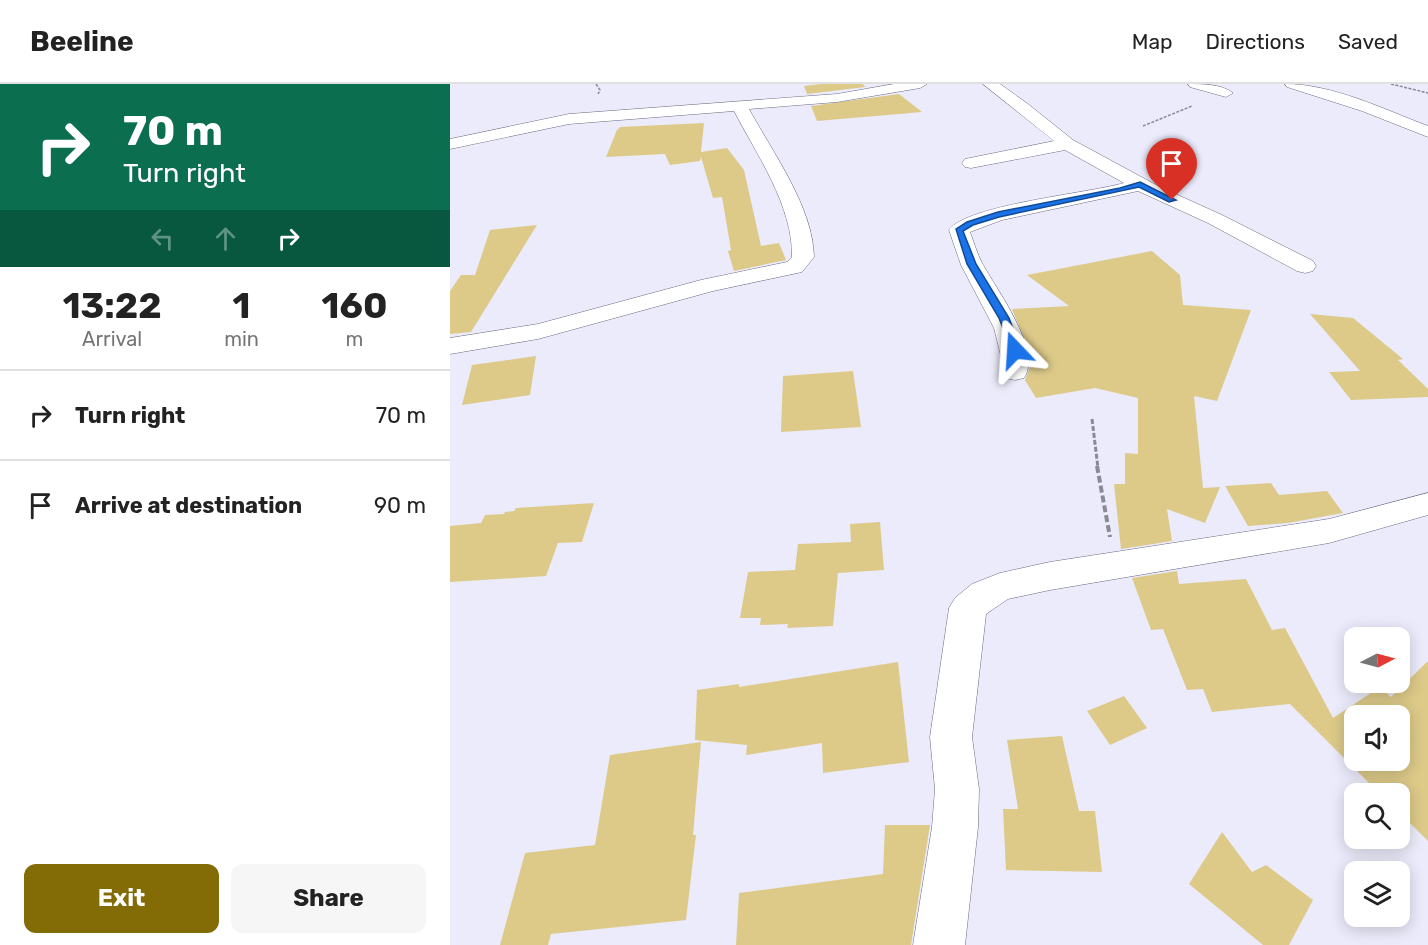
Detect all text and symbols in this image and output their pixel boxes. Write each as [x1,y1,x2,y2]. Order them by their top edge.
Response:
text: Beeline [30,25,134,58]
text: Map [1132,29,1173,54]
text: Directions [1206,29,1305,54]
text: Saved [1338,29,1398,54]
text: 70 m [123,106,223,156]
icon: right [24,108,102,186]
pin [1146,138,1197,200]
icon: arrive [1155,147,1188,180]
text: Turn right [123,157,246,189]
icon: left [146,222,179,255]
icon: ahead [209,222,242,255]
icon: right [272,222,305,255]
text: 13:22 [63,284,162,327]
text: 1 [233,284,251,327]
text: 160 [322,284,387,327]
position arrow [983,318,1047,382]
text: Arrival [82,327,142,351]
text: min [224,327,259,351]
text: m [346,327,363,351]
icon: right [24,399,57,432]
text: Turn right [75,402,185,429]
text: 70 m [376,402,426,429]
icon: arrive [24,489,57,522]
text: Arrive at destination [75,492,302,519]
text: 90 m [374,492,426,519]
north arrow [1344,627,1410,693]
map controls [1344,627,1410,927]
button: sound [1344,705,1410,771]
button: search [1344,783,1410,849]
button: layers [1344,861,1410,927]
button: Exit [24,864,219,933]
button: Share [231,864,426,933]

